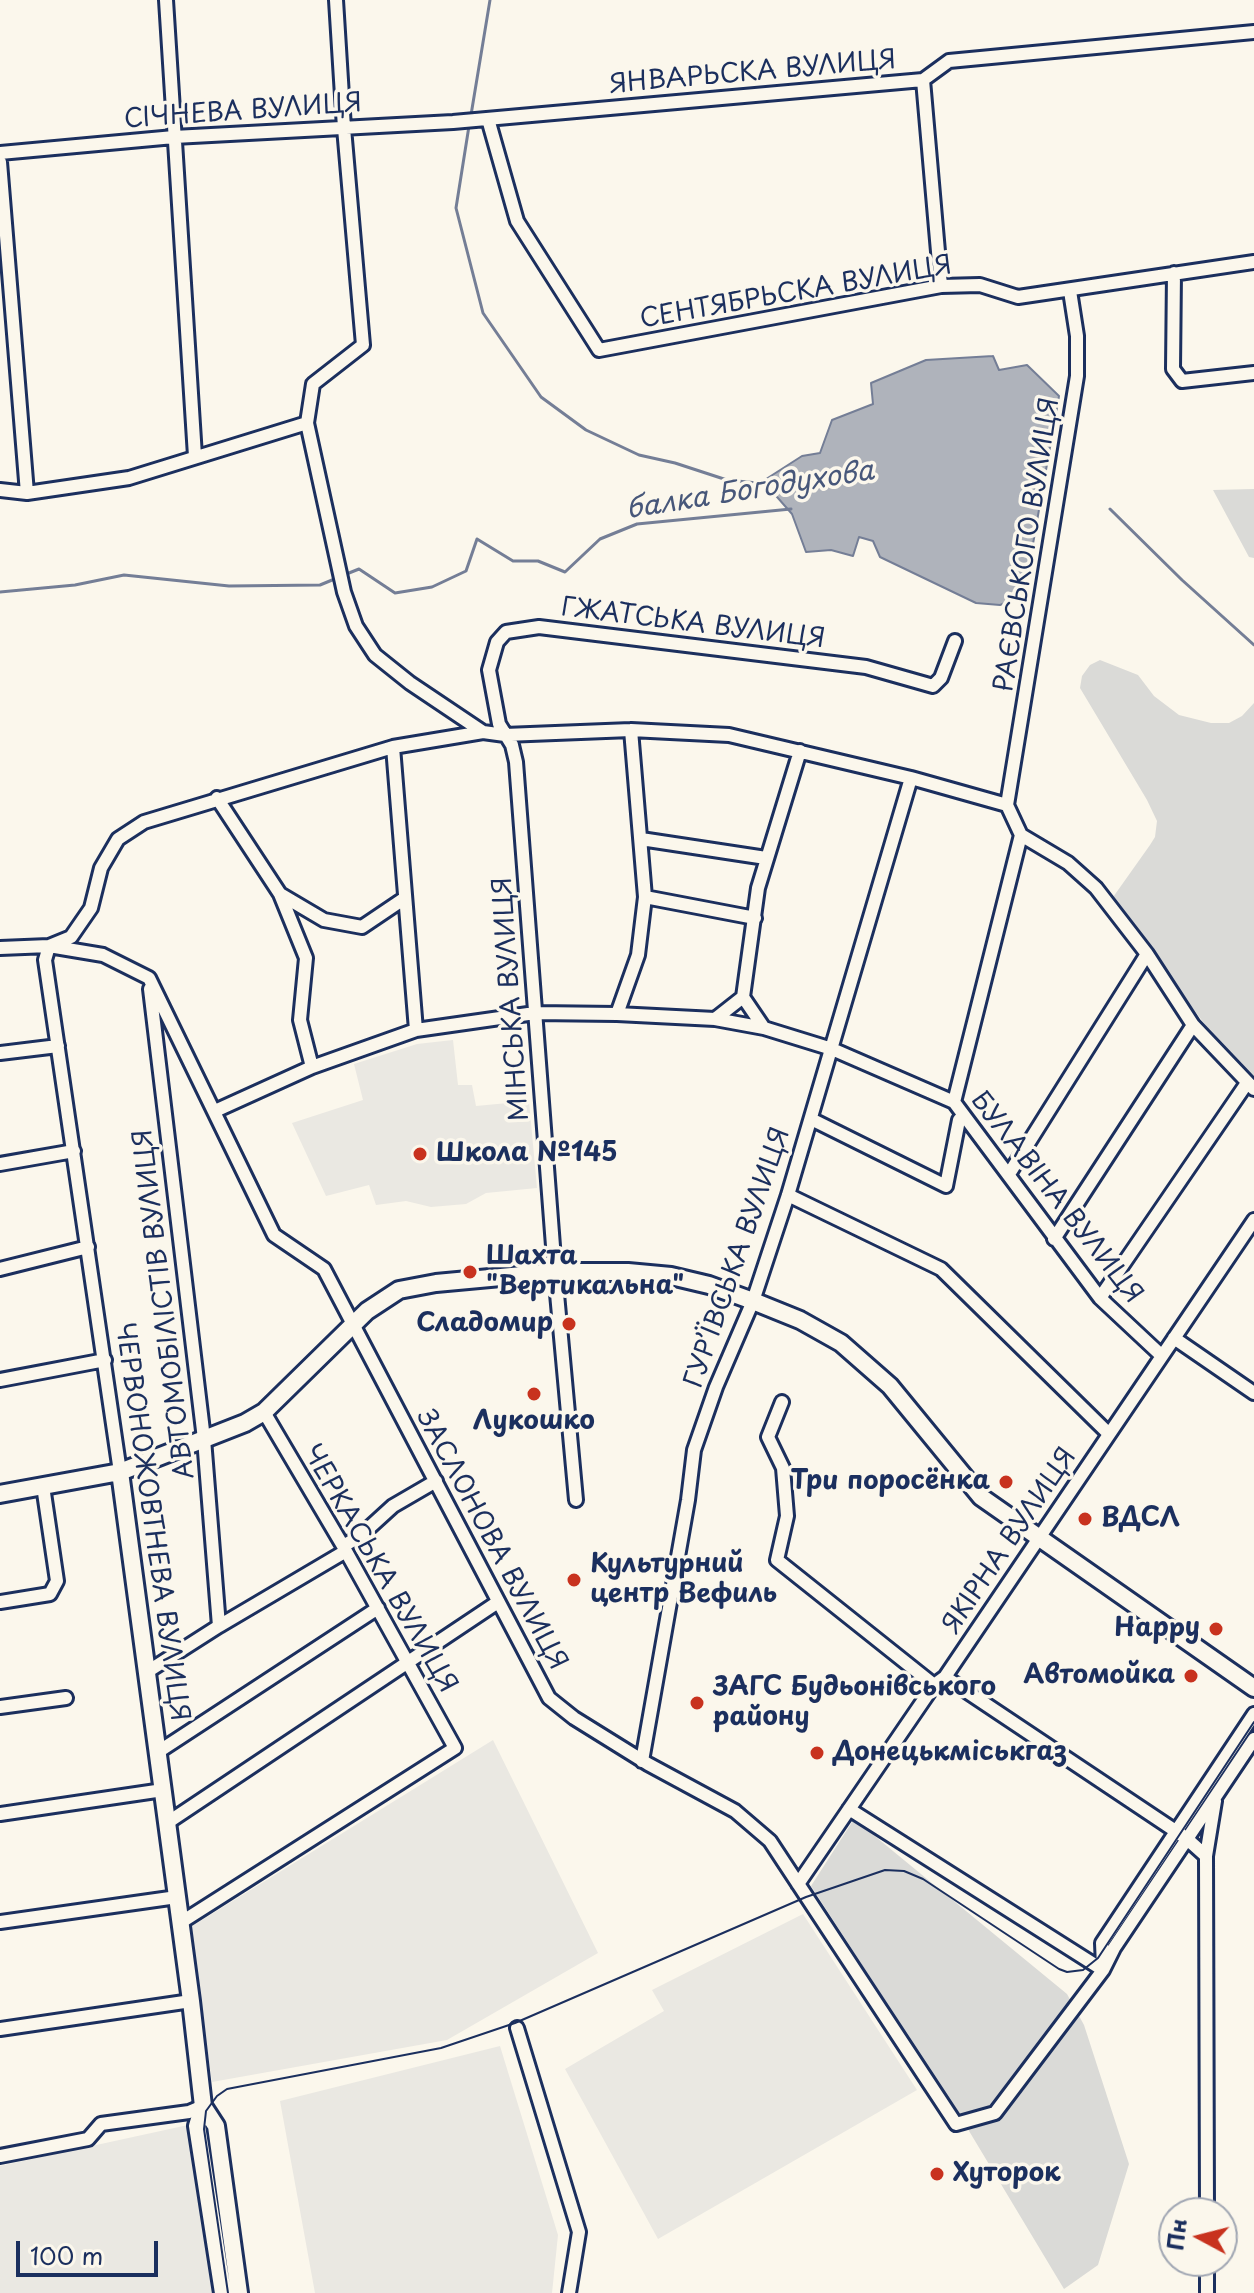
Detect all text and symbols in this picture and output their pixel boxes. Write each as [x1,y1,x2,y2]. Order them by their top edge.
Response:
street label: ЯНВАРЬСКА ВУЛИЦЯ [608,45,898,101]
street label: СІЧНЕВА ВУЛИЦЯ [123,88,363,136]
street label: СЕНТЯБРЬСКА ВУЛИЦЯ [638,250,954,336]
street label: РАЄВСЬКОГО ВУЛИЦЯ [989,395,1067,695]
water label: балка Богодухова [624,455,876,527]
street label: ГЖАТСЬКА ВУЛИЦЯ [559,592,827,656]
street label: МІНСЬКА ВУЛИЦЯ [488,876,536,1122]
street label: БУЛАВІНА ВУЛИЦЯ [964,1086,1148,1310]
street label: ГУР’ЇВСЬКА ВУЛИЦЯ [679,1124,797,1392]
street label: АВТОМОБІЛІСТІВ ВУЛИЦЯ [128,1127,202,1481]
place label: Школа №145 [436,1138,618,1170]
marker: Школа №145 [411,1145,429,1163]
place label: Шахта "Вертикальна" [486,1241,684,1302]
marker: Шахта "Вертикальна" [461,1263,479,1281]
place label: Сладомир [416,1308,553,1340]
marker: Сладомир [560,1315,578,1333]
street label: ЧЕРВОНОЖОВТНЕВА ВУЛИЦЯ [108,1321,194,1723]
marker: Лукошко [525,1385,543,1403]
street label: ЗАСЛОНОВА ВУЛИЦЯ [409,1404,573,1676]
place label: Лукошко [473,1406,595,1438]
street label: ЧЕРКАСЬКА ВУЛИЦЯ [295,1439,463,1699]
street label: ЯКІРНА ВУЛИЦЯ [937,1443,1083,1639]
place label: Три поросёнка [791,1466,990,1498]
marker: Три поросёнка [997,1473,1015,1491]
place label: ВДСЛ [1101,1503,1180,1535]
marker: ВДСЛ [1076,1510,1094,1528]
place label: Культурний центр Вефиль [590,1549,777,1610]
marker: Культурний центр Вефиль [565,1571,583,1589]
place label: Happy [1114,1613,1200,1645]
marker: Happy [1207,1620,1225,1638]
place label: Автомойка [1024,1660,1175,1692]
marker: Автомойка [1182,1667,1200,1685]
place label: ЗАГС Будьонівського району [713,1672,996,1734]
marker: ЗАГС Будьонівського району [688,1694,706,1712]
place label: Донецькміськгаз [833,1737,1067,1769]
marker: Донецькміськгаз [808,1744,826,1762]
place label: Хуторок [953,2158,1061,2190]
marker: Хуторок [928,2165,946,2183]
north arrow [1158,2197,1238,2277]
text: Пн [1157,2216,1194,2252]
scale bar [20,2225,162,2275]
text: 100 m [30,2237,103,2273]

